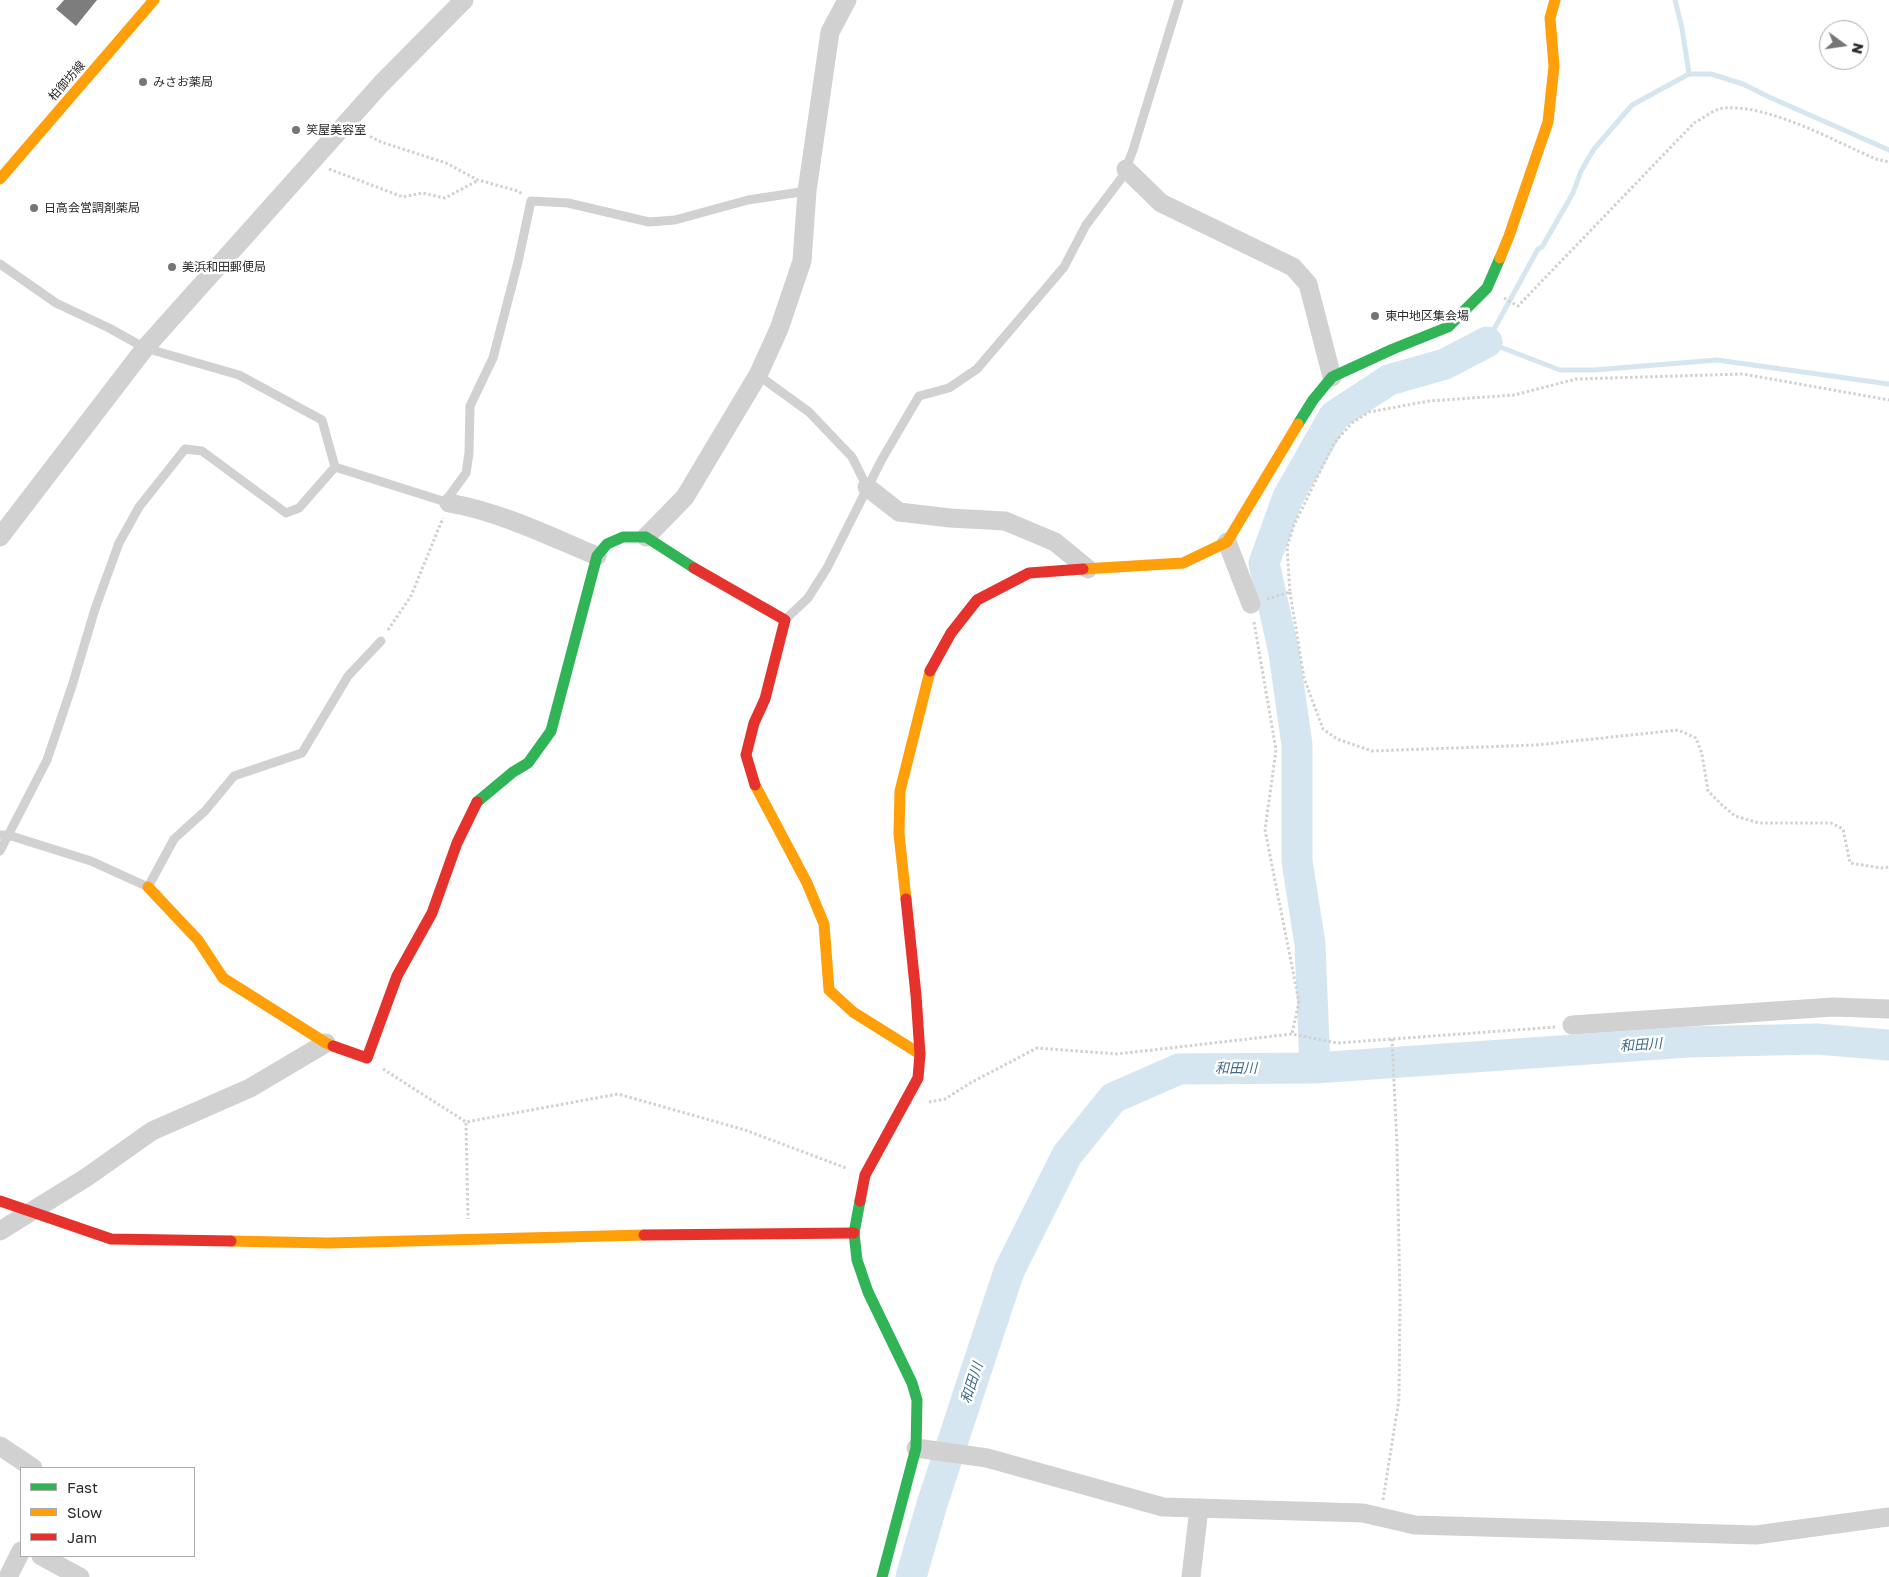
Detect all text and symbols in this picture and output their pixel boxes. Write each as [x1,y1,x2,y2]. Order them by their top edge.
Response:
north arrow [1819,20,1869,70]
text: N [1849,41,1868,56]
street label: 柏御坊線 [46,58,88,104]
place label: みさお薬局 [153,75,213,89]
marker: みさお薬局 [137,76,149,88]
place label: 笑屋美容室 [306,123,366,137]
marker: 笑屋美容室 [290,124,302,136]
place label: 日高会営調剤薬局 [44,201,140,215]
marker: 日高会営調剤薬局 [28,202,40,214]
place label: 美浜和田郵便局 [182,260,266,274]
marker: 美浜和田郵便局 [166,261,178,273]
place label: 東中地区集会場 [1385,309,1469,323]
marker: 東中地区集会場 [1369,310,1381,322]
water label: 和田川 [1619,1035,1663,1055]
water label: 和田川 [1215,1061,1257,1077]
water label: 和田川 [958,1360,986,1406]
legend [20,1467,195,1557]
text: Fast [67,1478,98,1496]
text: Slow [67,1503,102,1521]
text: Jam [67,1528,97,1546]

